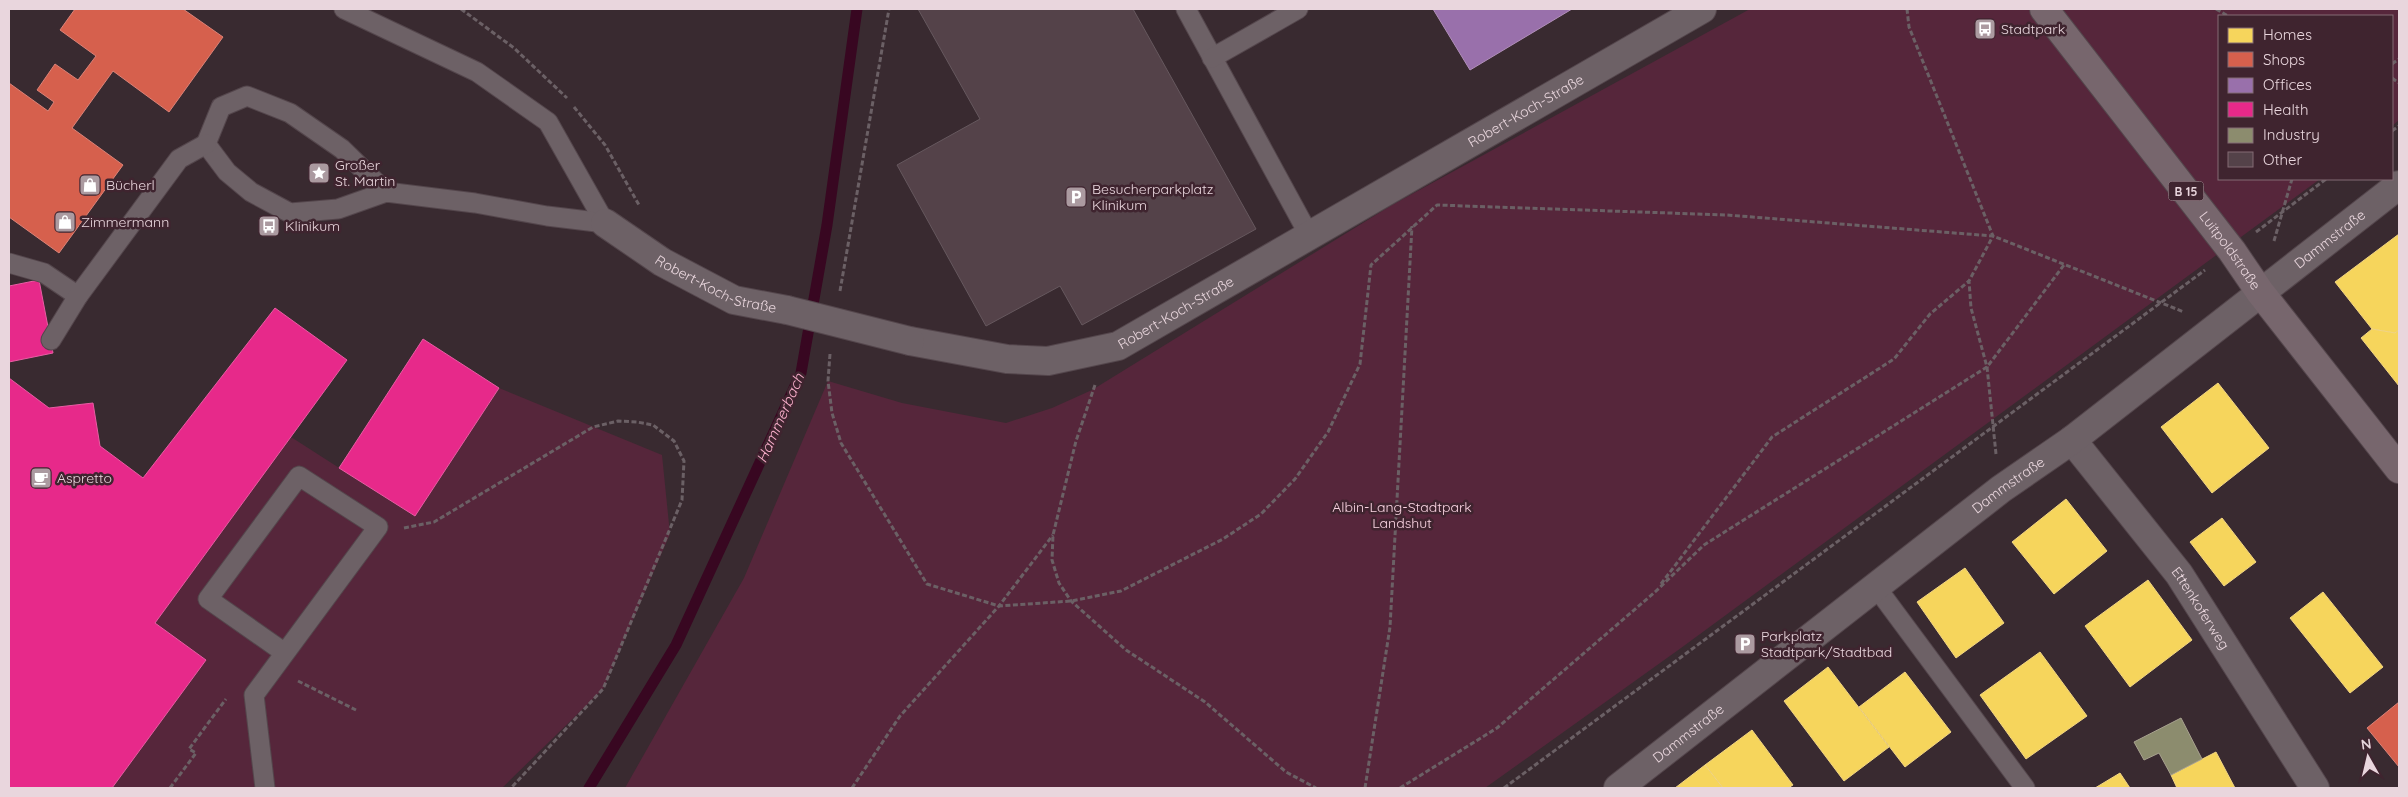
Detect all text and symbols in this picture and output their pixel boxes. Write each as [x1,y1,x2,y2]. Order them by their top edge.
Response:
legend [2218,15,2393,180]
bus stop icon: Stadtpark [1973,17,1997,41]
place label: Stadtpark [2001,20,2065,38]
text: Homes [2263,25,2312,44]
text: Shops [2263,50,2305,69]
street label: Robert-Koch-Straße [1465,70,1587,151]
text: Offices [2263,75,2312,94]
text: Health [2263,100,2308,119]
text: Industry [2263,125,2320,144]
text: Other [2263,150,2303,169]
place label: Großer St. Martin [335,156,395,190]
place icon: Großer St. Martin [307,161,331,185]
shop icon: Bücherl [78,173,102,197]
place label: Bücherl [106,176,155,194]
place label: Besucherparkplatz Klinikum [1092,180,1214,214]
road number: B 15 [2168,182,2204,200]
parking icon: Besucherparkplatz Klinikum [1064,185,1088,209]
street label: Dammstraße [2290,206,2369,272]
street label: Luitpoldstraße [2195,208,2265,293]
shop icon: Zimmermann [53,210,77,234]
place label: Zimmermann [81,213,169,231]
bus stop icon: Klinikum [257,214,281,238]
place label: Klinikum [285,217,340,235]
street label: Robert-Koch-Straße [652,251,778,317]
street label: Robert-Koch-Straße [1115,272,1237,353]
water label: Hammerbach [752,370,808,466]
street label: Dammstraße [1968,453,2048,517]
cafe icon: Aspretto [29,466,53,490]
place label: Aspretto [57,469,112,487]
park label: Albin-Lang-Stadtpark Landshut [1332,498,1472,532]
street label: Ettenkoferweg [2168,563,2234,653]
place label: Parkplatz Stadtpark/Stadtbad [1761,627,1892,661]
parking icon: Parkplatz Stadtpark/Stadtbad [1733,632,1757,656]
street label: Dammstraße [1649,700,1727,767]
north arrow [2343,732,2393,782]
text: N [2360,734,2373,754]

